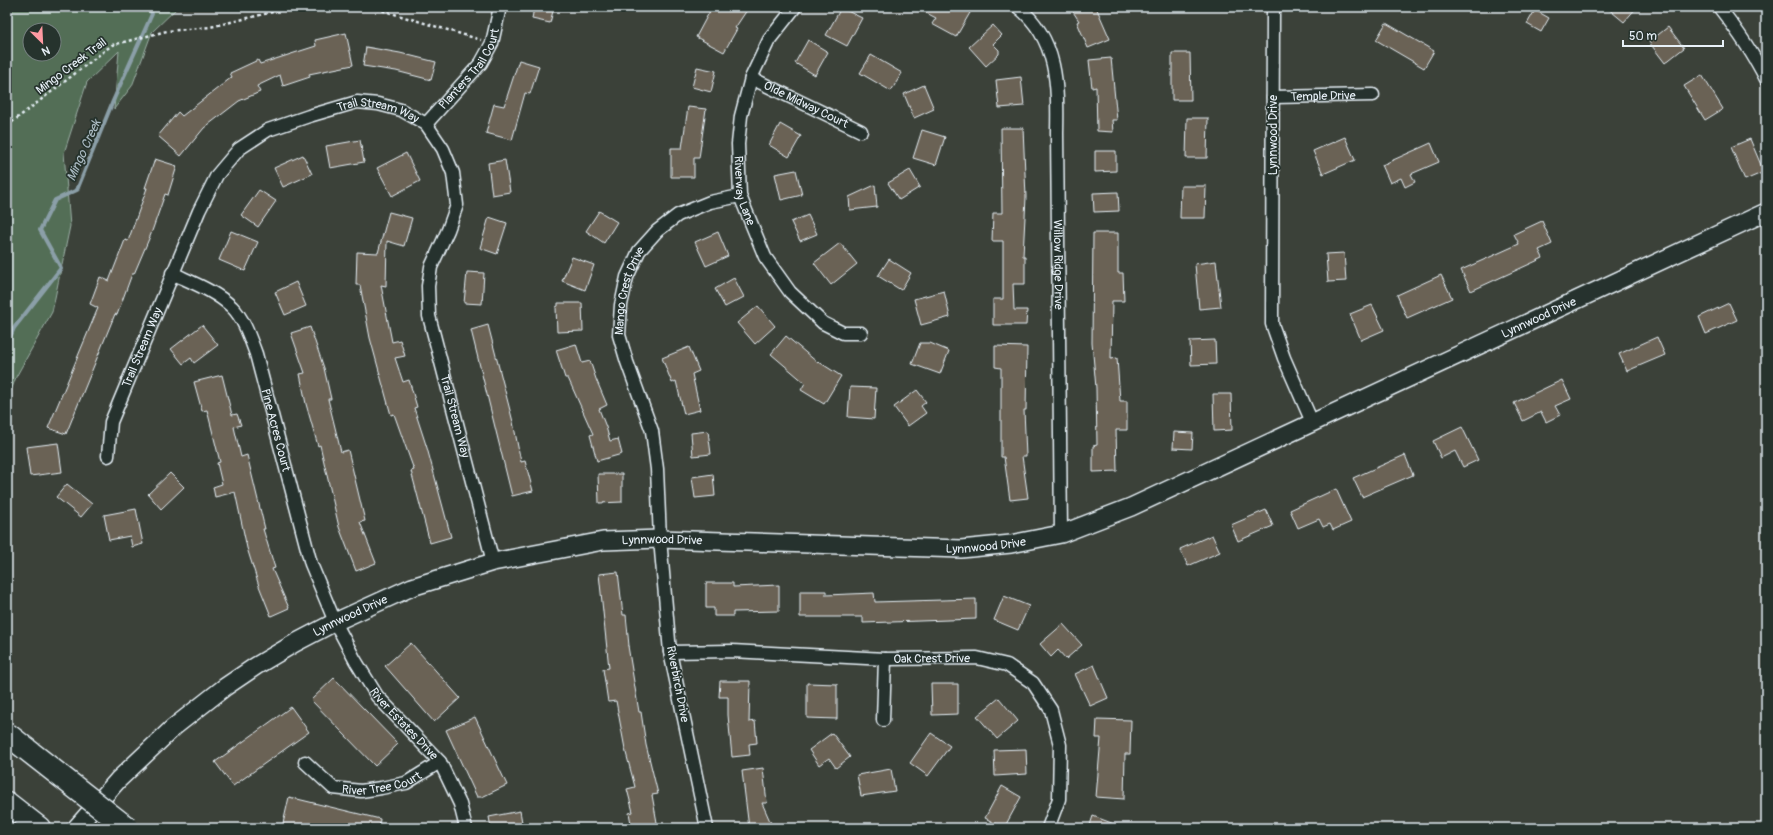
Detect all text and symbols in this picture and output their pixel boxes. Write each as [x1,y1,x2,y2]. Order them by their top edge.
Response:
north arrow [22,22,62,62]
scale bar [1623,22,1723,48]
street label: Planters Trail Court [436,27,503,113]
text: 50 m [1629,29,1657,44]
street label: Mingo Creek Trail [33,35,110,98]
text: N [39,43,52,58]
street label: Olde Midway Court [761,78,851,132]
street label: Temple Drive [1290,88,1356,105]
street label: Trail Stream Way [335,95,422,127]
street label: Lynnwood Drive [1266,95,1281,175]
water label: Mingo Creek [63,116,105,184]
street label: Riverway Lane [730,156,758,228]
street label: Willow Ridge Drive [1050,219,1066,310]
street label: Mango Crest Drive [612,243,648,336]
street label: Lynnwood Drive [1499,294,1579,342]
street label: Trail Stream Way [119,305,166,390]
street label: Trail Stream Way [437,373,473,459]
street label: Pine Acres Court [257,387,293,473]
street label: Lynnwood Drive [621,532,703,548]
street label: Lynnwood Drive [945,534,1027,557]
street label: Lynnwood Drive [311,592,390,640]
street label: Riverbirch Drive [663,645,692,724]
street label: Oak Crest Drive [893,651,970,667]
street label: River Estates Drive [366,685,441,763]
street label: River Tree Court [341,768,425,799]

